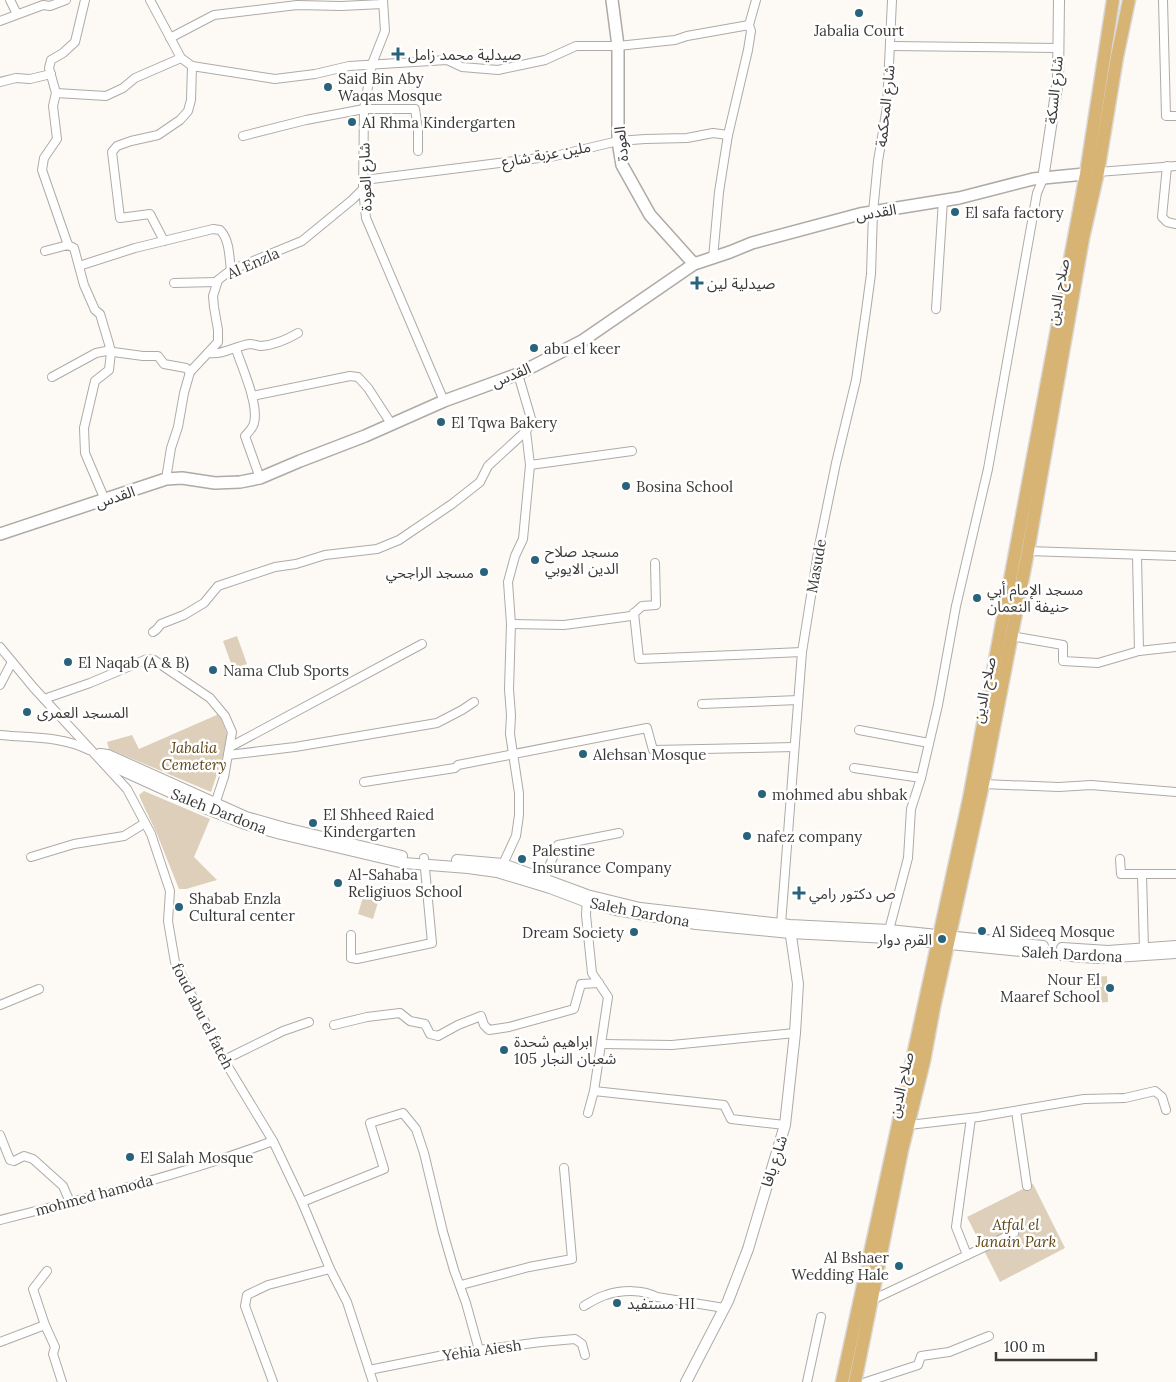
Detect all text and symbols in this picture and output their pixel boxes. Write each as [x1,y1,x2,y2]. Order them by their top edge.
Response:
marker: Jabalia Court [853,7,865,19]
place label: Jabalia Court [813,21,904,40]
place label: صيدلية محمد زامل [408,45,521,64]
marker: صيدلية محمد زامل [392,48,404,60]
street label: شارع السكة [1041,55,1070,125]
street label: شارع المحكمة [871,64,902,148]
place label: Said Bin Aby Waqas Mosque [338,69,442,105]
marker: Said Bin Aby Waqas Mosque [322,81,334,93]
place label: Al Rhma Kindergarten [361,113,516,132]
marker: Al Rhma Kindergarten [346,116,358,128]
street label: العودة [610,125,632,163]
street label: ملين عزبة شارع [500,137,593,174]
street label: شارع العودة [354,142,379,212]
street label: القدس [854,199,898,225]
place label: El safa factory [965,203,1064,222]
marker: El safa factory [949,206,961,218]
street label: Al Enzla [223,243,282,283]
street label: صلاح الدين [1043,257,1076,327]
place label: صيدلية لين [707,274,775,293]
marker: صيدلية لين [691,277,703,289]
place label: abu el keer [544,339,621,358]
marker: abu el keer [528,342,540,354]
street label: القدس [488,358,534,392]
place label: El Tqwa Bakery [451,413,557,432]
marker: El Tqwa Bakery [435,416,447,428]
place label: Bosina School [636,477,733,496]
marker: Bosina School [620,480,632,492]
street label: القدس [93,481,137,513]
street label: Masude [802,538,830,594]
place label: مسجد صلاح الدين الايوبي [545,542,619,580]
marker: مسجد صلاح الدين الايوبي [529,554,541,566]
place label: مسجد الراجحي [386,563,474,584]
marker: مسجد الراجحي [478,566,490,578]
place label: مسجد الإمام أبي حنيفة النعمان [987,580,1083,616]
marker: مسجد الإمام أبي حنيفة النعمان [971,592,983,604]
place label: El Naqab (A & B) [78,653,190,673]
street label: صلاح الدين [968,655,1003,725]
marker: El Naqab (A & B) [62,656,74,668]
place label: Nama Club Sports [223,661,349,680]
marker: Nama Club Sports [207,664,219,676]
place label: المسجد العمرى [37,703,129,722]
marker: المسجد العمرى [21,706,33,718]
park label: Jabalia Cemetery [161,738,227,774]
place label: Alehsan Mosque [592,745,706,764]
marker: Alehsan Mosque [577,748,589,760]
street label: Saleh Dardona [168,784,270,838]
place label: mohmed abu shbak [772,785,907,804]
marker: mohmed abu shbak [756,788,768,800]
place label: El Shheed Raied Kindergarten [323,805,434,841]
marker: El Shheed Raied Kindergarten [307,817,319,829]
place label: nafez company [757,827,862,846]
marker: nafez company [741,830,753,842]
place label: Palestine Insurance Company [532,841,671,877]
marker: Palestine Insurance Company [516,853,528,865]
place label: Al-Sahaba Religiuos School [347,865,462,901]
marker: Al-Sahaba Religiuos School [332,877,344,889]
place label: ص دكتور رامي [809,884,896,905]
marker: ص دكتور رامي [793,887,805,899]
place label: Shabab Enzla Cultural center [189,889,295,925]
street label: Saleh Dardona [589,893,692,931]
marker: Shabab Enzla Cultural center [173,901,185,913]
place label: Al Sideeq Mosque [991,922,1115,941]
place label: Dream Society [522,923,624,942]
marker: Al Sideeq Mosque [976,925,988,937]
marker: Dream Society [628,926,640,938]
place label: القرم دوار [877,930,932,951]
marker: القرم دوار [936,933,948,945]
street label: Saleh Dardona [1021,942,1123,966]
street label: foud abu el fateh [168,960,238,1072]
place label: Nour El Maaref School [1000,970,1100,1006]
marker: Nour El Maaref School [1104,982,1116,994]
place label: ابراهيم شحدة شعبان النجار 105 [514,1032,616,1068]
marker: ابراهيم شحدة شعبان النجار 105 [498,1044,510,1056]
street label: صلاح الدين [884,1050,921,1120]
street label: شارع يافا [757,1133,794,1190]
place label: El Salah Mosque [140,1148,253,1167]
marker: El Salah Mosque [124,1151,136,1163]
street label: mohmed hamoda [33,1170,155,1220]
park label: Atfal el Janain Park [975,1215,1056,1251]
place label: Al Bshaer Wedding Hale [792,1248,889,1284]
marker: Al Bshaer Wedding Hale [893,1260,905,1272]
place label: مستفيد HI [627,1294,695,1313]
marker: مستفيد HI [611,1297,623,1309]
scale bar [996,1330,1096,1362]
street label: Yehia Aiesh [440,1335,523,1365]
text: 100 m [1004,1337,1045,1356]

